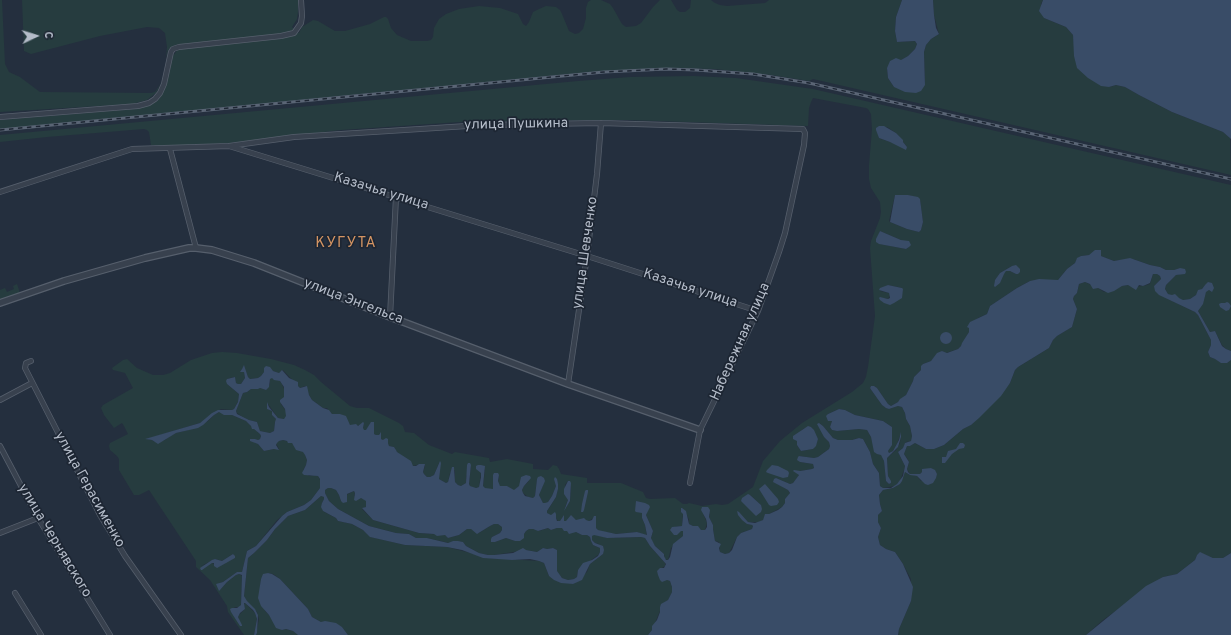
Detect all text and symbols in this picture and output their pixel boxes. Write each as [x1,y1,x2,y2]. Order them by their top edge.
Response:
north arrow [16,16,56,56]
text: С [41,31,55,39]
street label: улица Пушкина [464,116,568,134]
street label: Казачья улица [332,170,430,214]
street label: улица Шевченко [570,196,602,310]
district label: КУГУТА [315,235,377,253]
street label: Казачья улица [641,266,739,312]
street label: улица Энгельса [301,275,405,329]
street label: Набережная улица [707,281,775,403]
street label: улица Герасименко [50,429,128,551]
street label: улица Чернявского [13,481,95,601]

